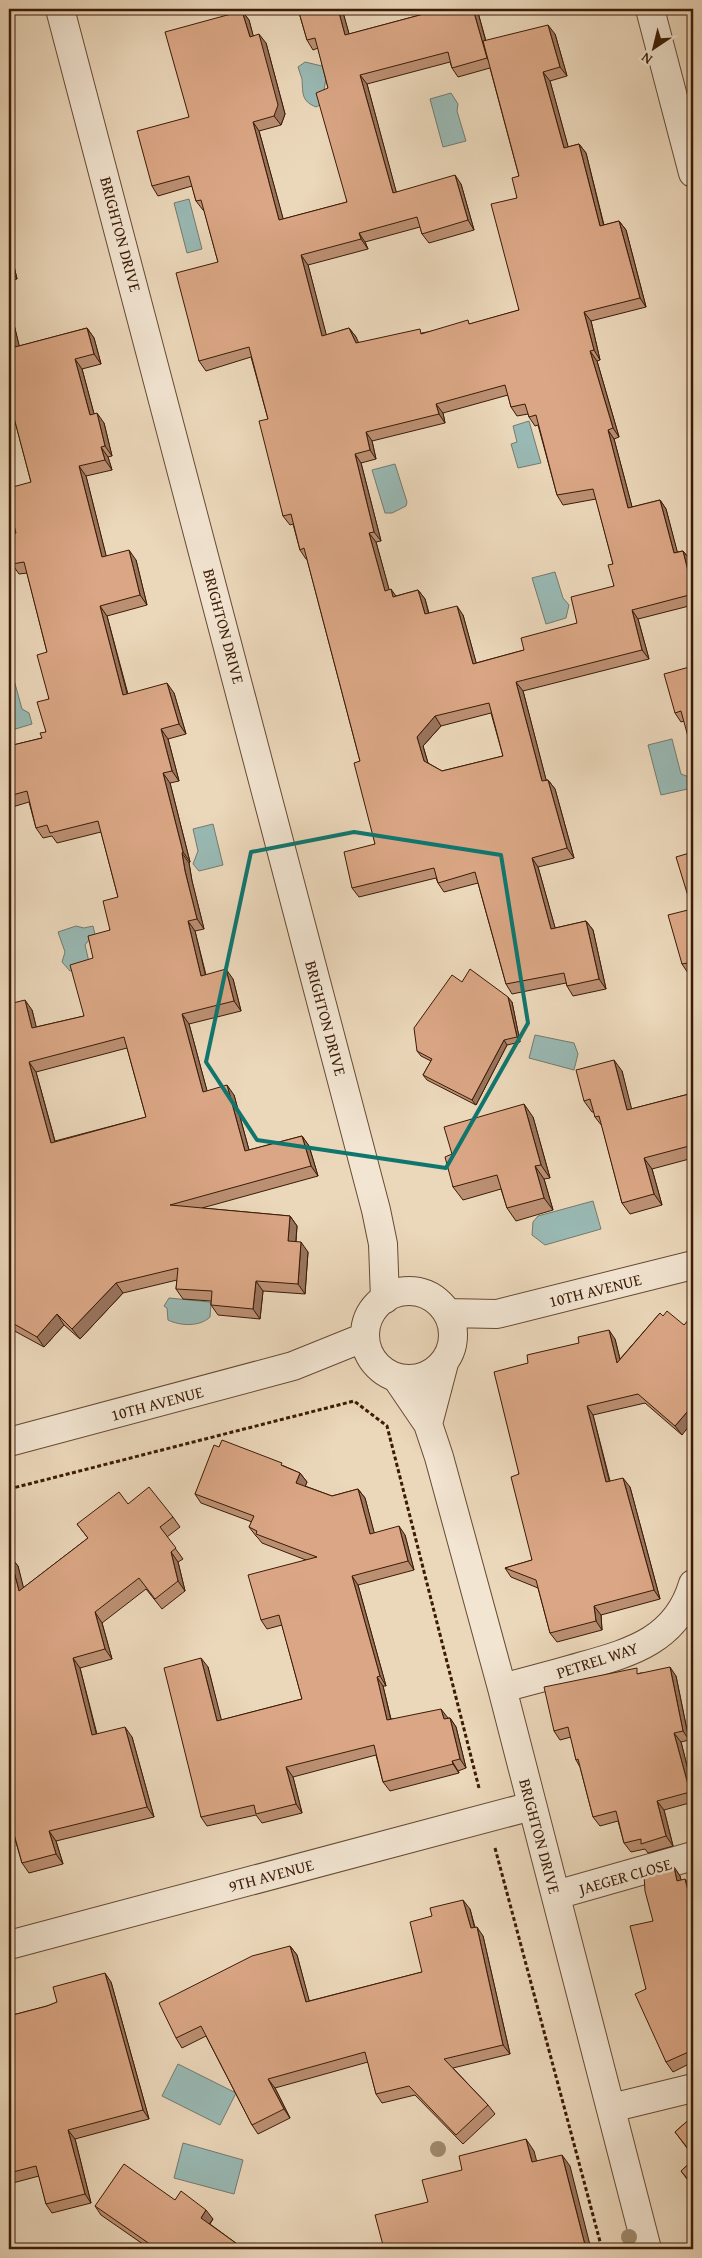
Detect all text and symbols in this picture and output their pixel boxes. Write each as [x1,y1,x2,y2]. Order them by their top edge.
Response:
north arrow [630,22,680,72]
text: N [636,47,656,70]
street label: BRIGHTON DRIVE [94,174,148,294]
street label: BRIGHTON DRIVE [197,566,251,686]
street label: BRIGHTON DRIVE [299,958,353,1078]
street label: 10TH AVENUE [546,1267,644,1313]
street label: 10TH AVENUE [108,1379,206,1427]
street label: PETREL WAY [553,1635,641,1684]
street label: BRIGHTON DRIVE [513,1776,567,1896]
street label: JAEGER CLOSE [574,1851,674,1901]
street label: 9TH AVENUE [226,1852,316,1898]

